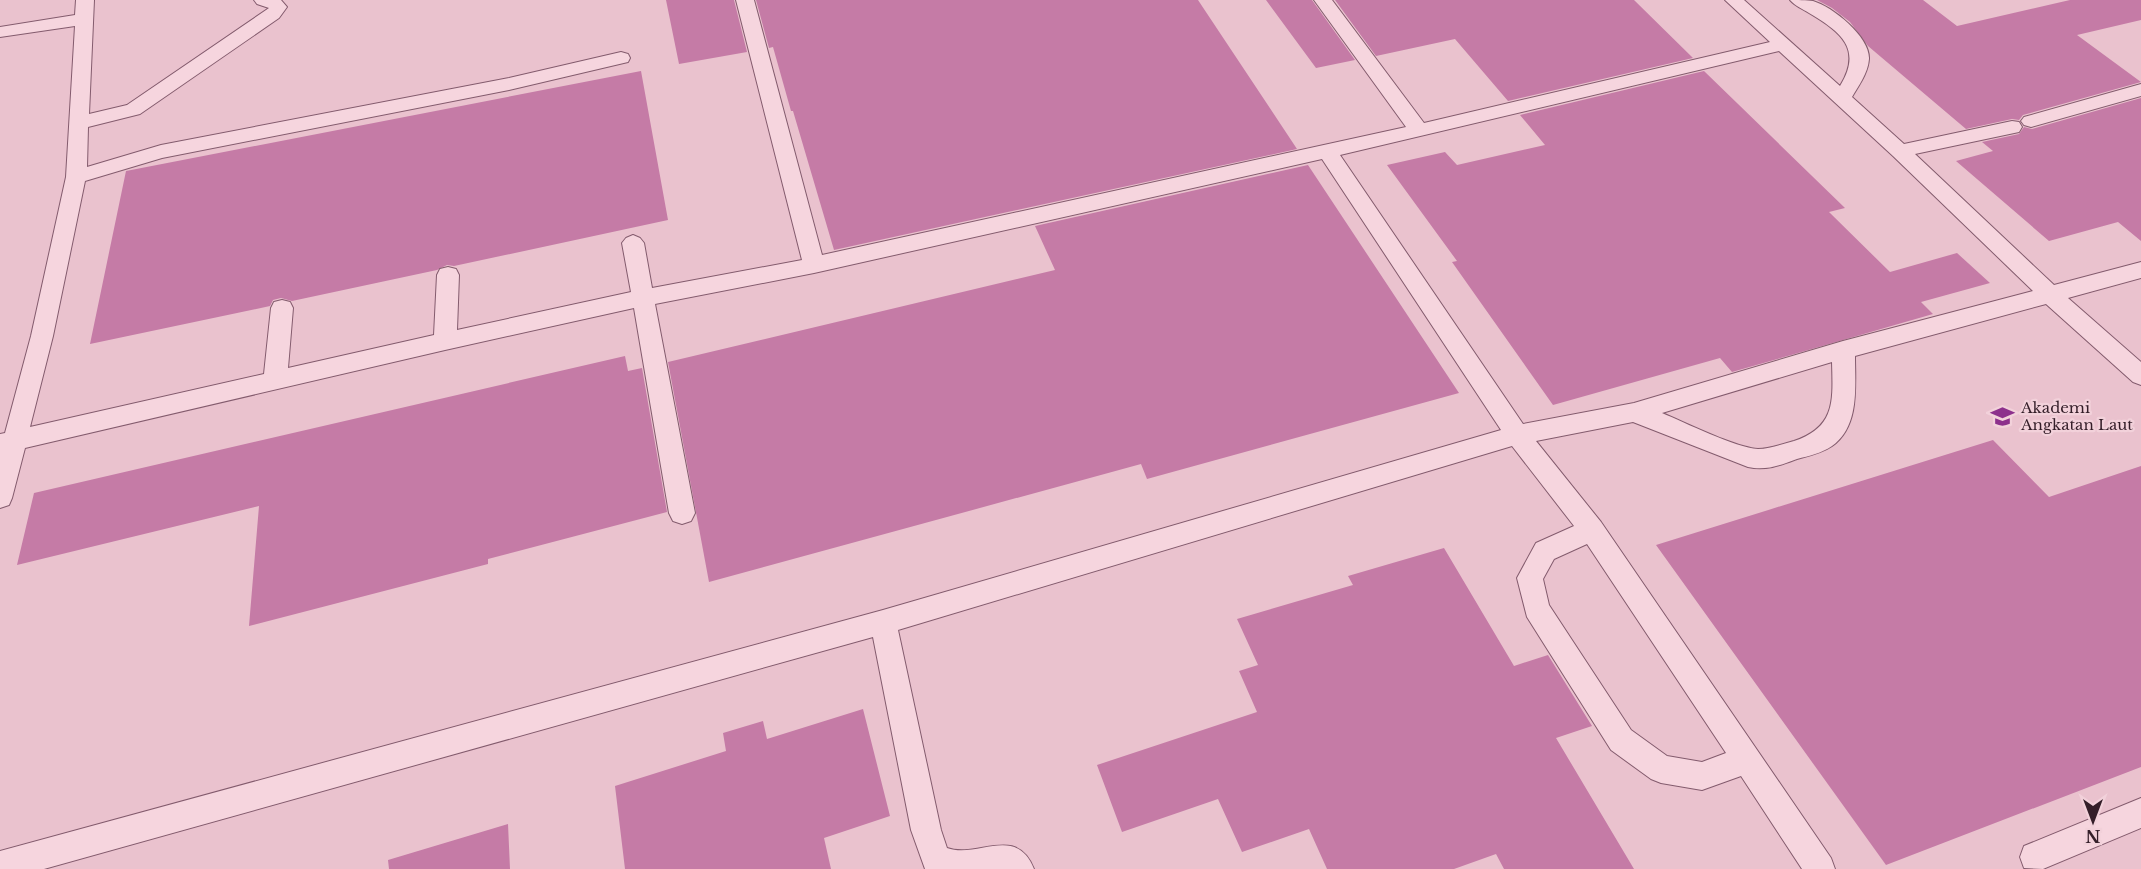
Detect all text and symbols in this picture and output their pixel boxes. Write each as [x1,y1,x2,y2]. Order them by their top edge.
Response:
place label: Akademi Angkatan Laut [2020,398,2133,434]
school or university icon: Akademi Angkatan Laut [1990,403,2016,429]
north arrow [2063,791,2123,851]
text: N [2085,826,2101,846]

